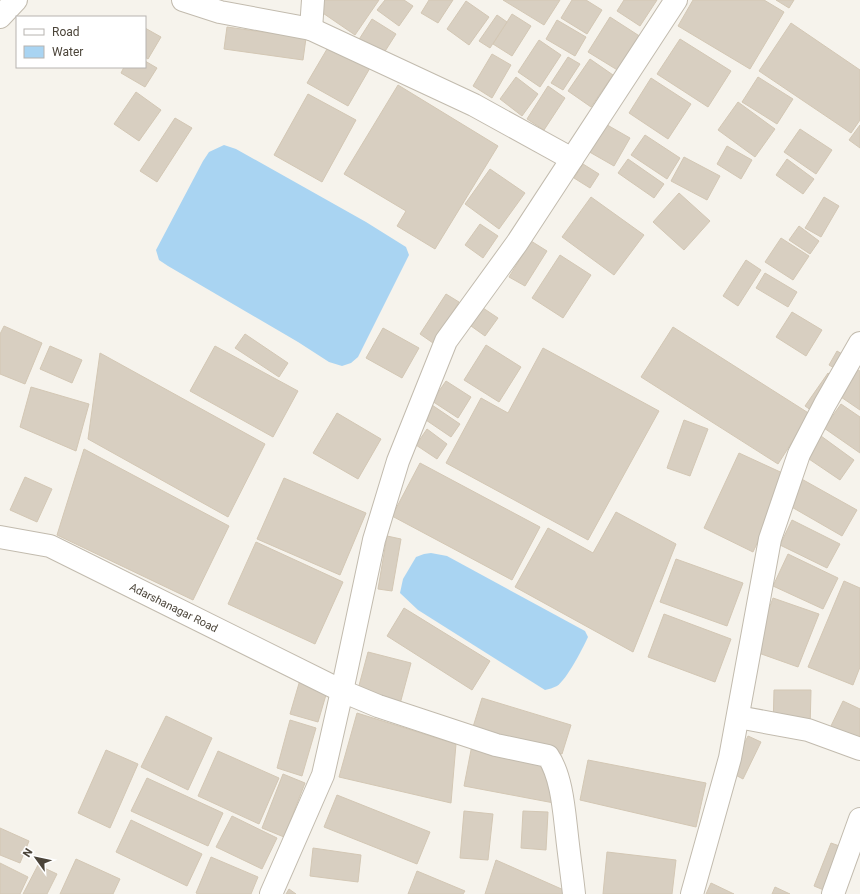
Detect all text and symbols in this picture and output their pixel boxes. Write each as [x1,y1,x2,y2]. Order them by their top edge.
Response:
legend [16,16,146,68]
text: Road [52,25,80,39]
text: Water [52,45,83,59]
street label: Adarshanagar Road [127,581,220,635]
north arrow [16,838,56,878]
text: N [20,846,36,860]

